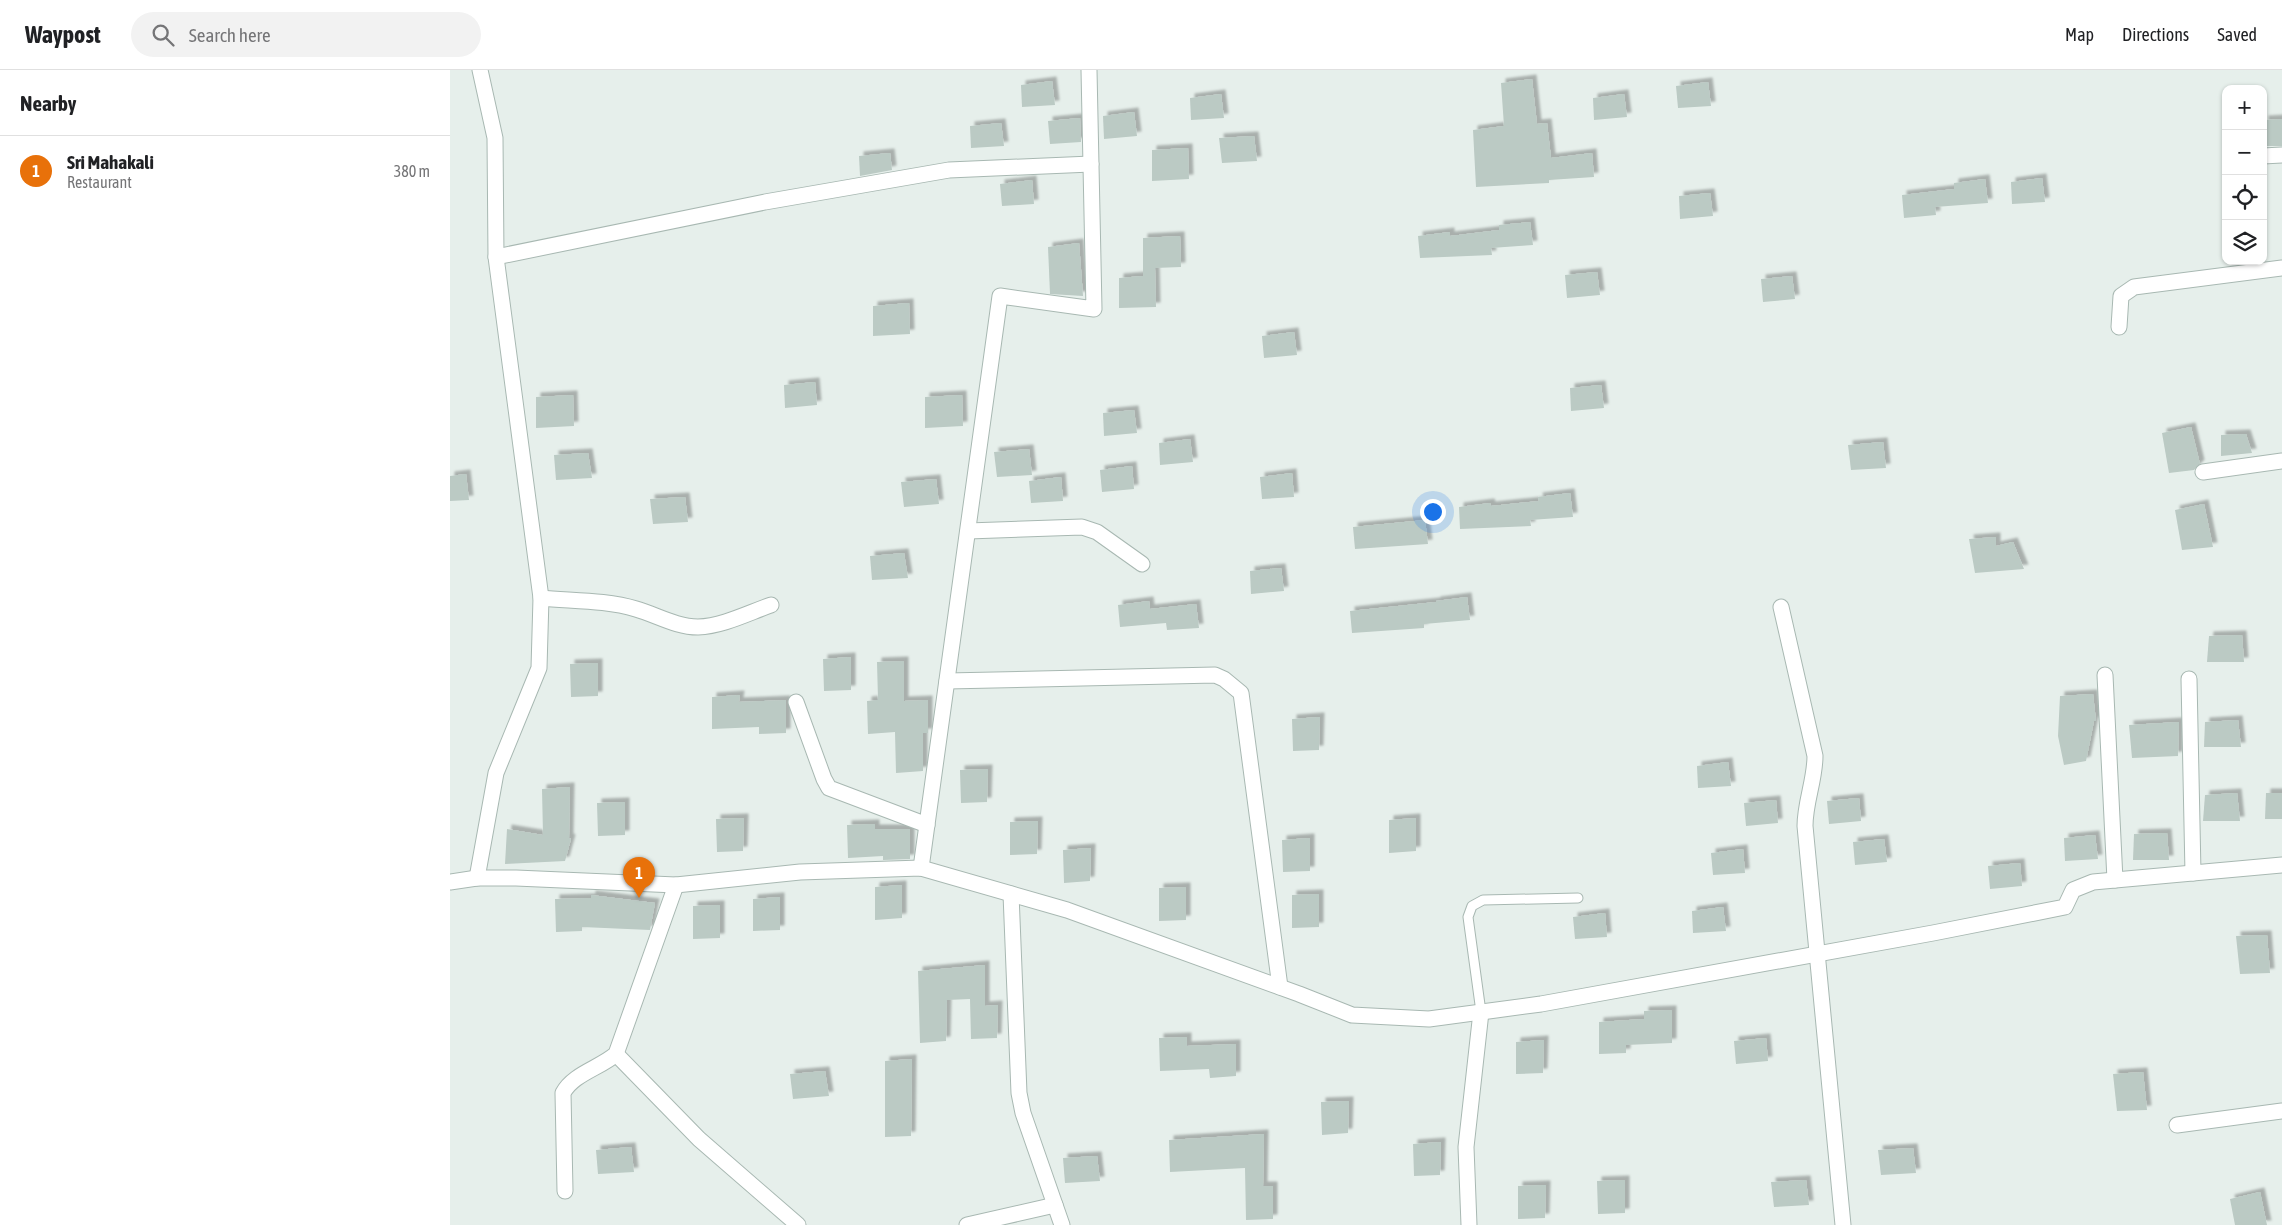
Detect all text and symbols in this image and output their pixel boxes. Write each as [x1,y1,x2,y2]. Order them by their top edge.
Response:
search box [131,12,481,57]
text: Waypost [25,21,101,48]
icon: search [149,21,177,49]
text: Search here [189,24,271,46]
text: Map [2065,24,2094,45]
text: Directions [2122,24,2189,45]
text: Saved [2217,24,2257,45]
map controls [2222,85,2267,265]
button: + [2222,85,2267,130]
text: Nearby [20,91,76,115]
button: − [2222,130,2267,175]
text: Sri Mahakali [67,151,154,173]
text: 1 [32,162,40,180]
text: 380 m [394,162,430,180]
text: Restaurant [67,173,132,191]
button: locate [2222,175,2267,220]
button: layers [2222,220,2267,265]
your location [1420,499,1446,525]
pin: 1 [623,857,655,898]

